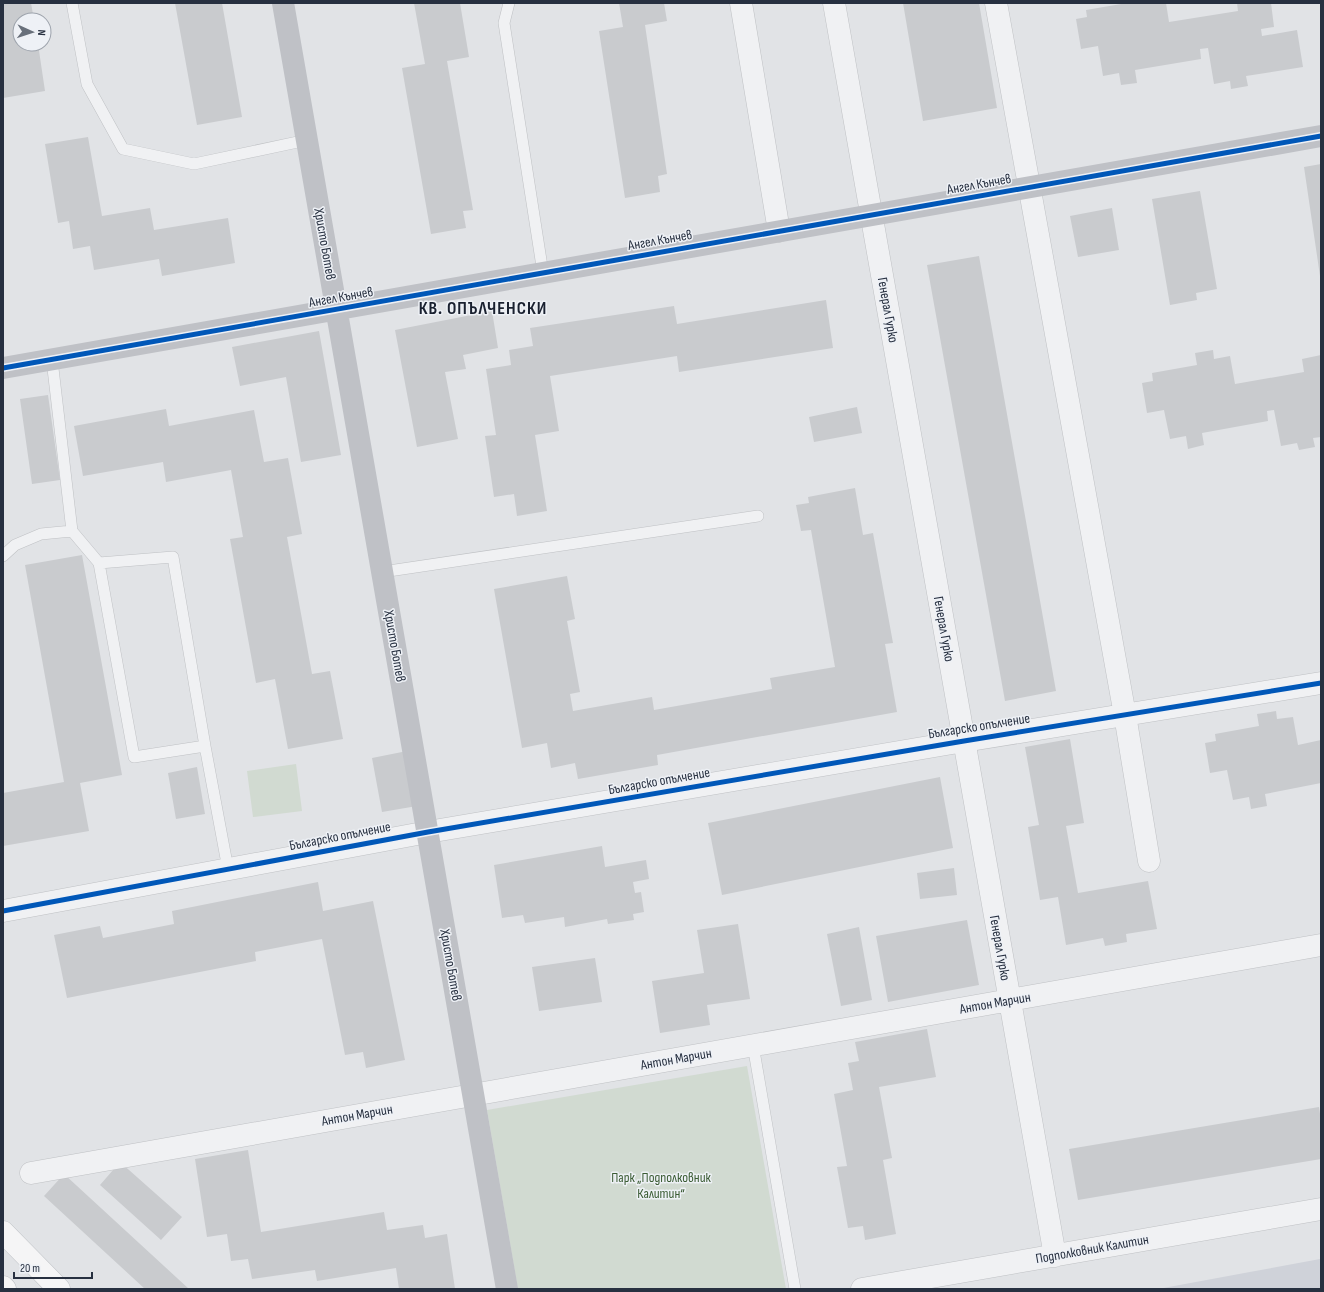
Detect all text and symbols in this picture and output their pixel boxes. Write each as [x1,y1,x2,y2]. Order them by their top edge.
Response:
north arrow [12,12,52,52]
text: N [35,29,48,36]
street label: Ангел Кънчев [944,170,1013,198]
street label: Христо Ботев [310,206,340,281]
street label: Ангел Кънчев [625,226,694,254]
street label: Генерал Гурко [874,276,902,344]
street label: Ангел Кънчев [306,283,375,311]
district label: КВ. ОПЪЛЧЕНСКИ [419,298,547,319]
street label: Генерал Гурко [930,595,958,663]
street label: Христо Ботев [380,608,410,683]
street label: Българско опълчение [927,710,1031,742]
street label: Българско опълчение [607,764,711,798]
street label: Българско опълчение [288,818,392,854]
street label: Генерал Гурко [986,914,1014,982]
street label: Христо Ботев [436,927,466,1002]
street label: Антон Марчин [957,988,1032,1018]
street label: Антон Марчин [638,1044,713,1074]
street label: Антон Марчин [319,1100,394,1130]
park label: Парк „Подполковник Калитин“ [611,1169,711,1202]
street label: Подполковник Калитин [1034,1231,1150,1267]
scale bar [14,1254,92,1280]
text: 20 m [20,1261,40,1276]

